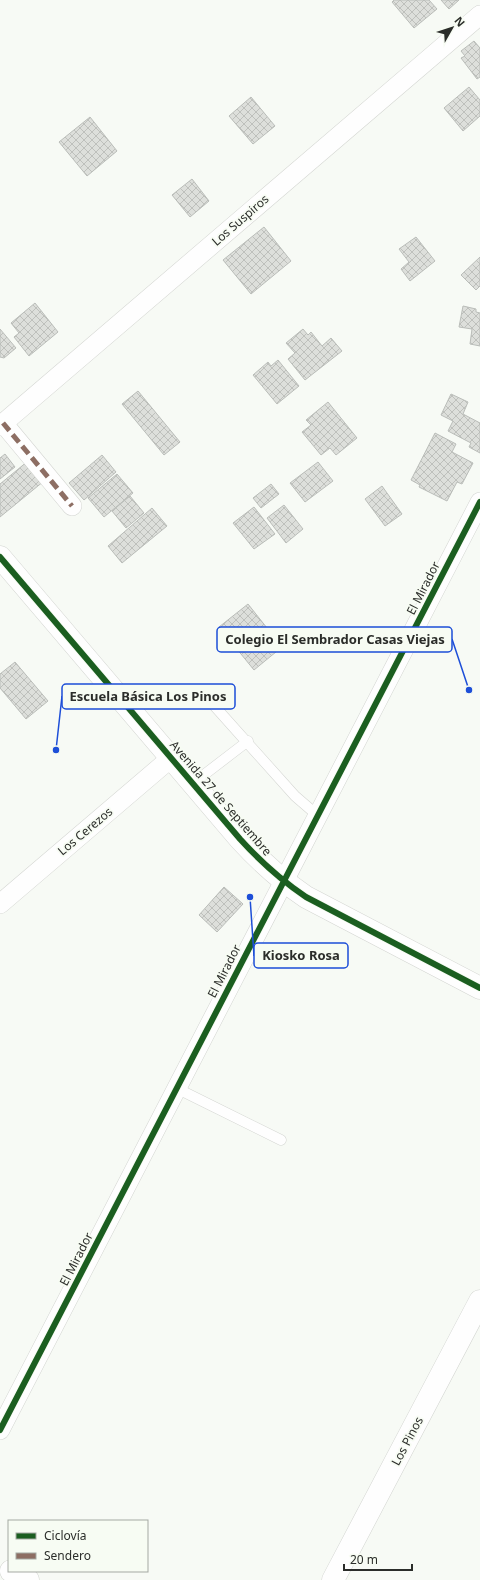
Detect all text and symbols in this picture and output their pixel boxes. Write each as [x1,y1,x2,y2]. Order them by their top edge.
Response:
north arrow [432,8,472,48]
text: N [452,13,469,30]
street label: Los Suspiros [208,190,272,250]
street label: El Mirador [402,558,444,618]
callout: Colegio El Sembrador Casas Viejas [217,627,452,652]
text: Colegio El Sembrador Casas Viejas [225,630,445,648]
callout: Escuela Básica Los Pinos [62,684,235,709]
text: Escuela Básica Los Pinos [70,687,226,705]
street label: Avenida 27 de Septiembre [166,737,276,859]
street label: Los Cerezos [54,803,116,859]
street label: El Mirador [203,941,245,1001]
callout: Kiosko Rosa [254,943,348,968]
text: Kiosko Rosa [262,946,340,964]
street label: El Mirador [55,1229,97,1289]
street label: Los Pinos [387,1413,427,1468]
legend [8,1520,148,1572]
text: Ciclovía [44,1527,86,1544]
scale bar [344,1546,412,1572]
text: Sendero [44,1547,91,1564]
text: 20 m [350,1551,378,1568]

